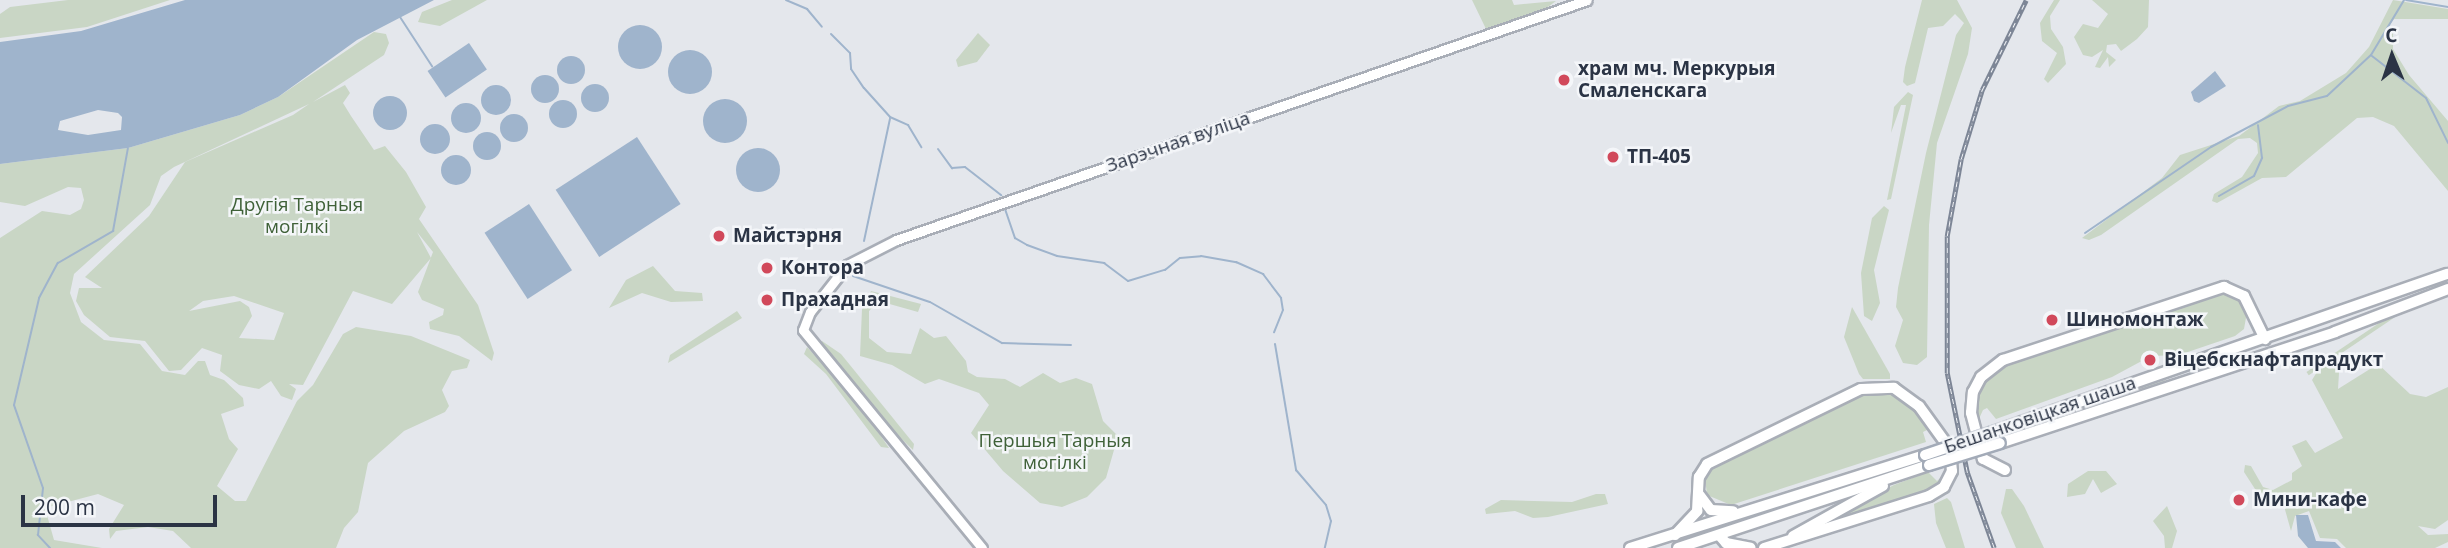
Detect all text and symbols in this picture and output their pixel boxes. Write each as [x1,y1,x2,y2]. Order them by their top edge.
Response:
north arrow [2357,21,2427,91]
text: С [2385,22,2398,48]
place label: храм мч. Меркурыя Смаленскага [1578,58,1775,102]
marker: храм мч. Меркурыя Смаленскага [1556,72,1572,88]
street label: Зарэчная вуліца [1103,107,1253,177]
place label: ТП-405 [1627,146,1691,168]
marker: ТП-405 [1605,149,1621,165]
park label: Другія Тарныя могілкі [231,194,363,238]
place label: Майстэрня [733,225,842,247]
marker: Майстэрня [711,228,727,244]
place label: Контора [781,257,864,279]
marker: Контора [759,260,775,276]
place label: Прахадная [781,289,889,311]
marker: Прахадная [759,292,775,308]
place label: Шиномонтаж [2066,309,2203,331]
marker: Шиномонтаж [2044,312,2060,328]
place label: Віцебскнафтапрадукт [2164,349,2383,371]
marker: Віцебскнафтапрадукт [2142,352,2158,368]
street label: Бешанковіцкая шаша [1941,371,2139,459]
park label: Першыя Тарныя могілкі [979,430,1131,474]
scale bar [24,482,220,526]
place label: Мини-кафе [2253,489,2367,511]
marker: Мини-кафе [2231,492,2247,508]
text: 200 m [34,493,95,521]

